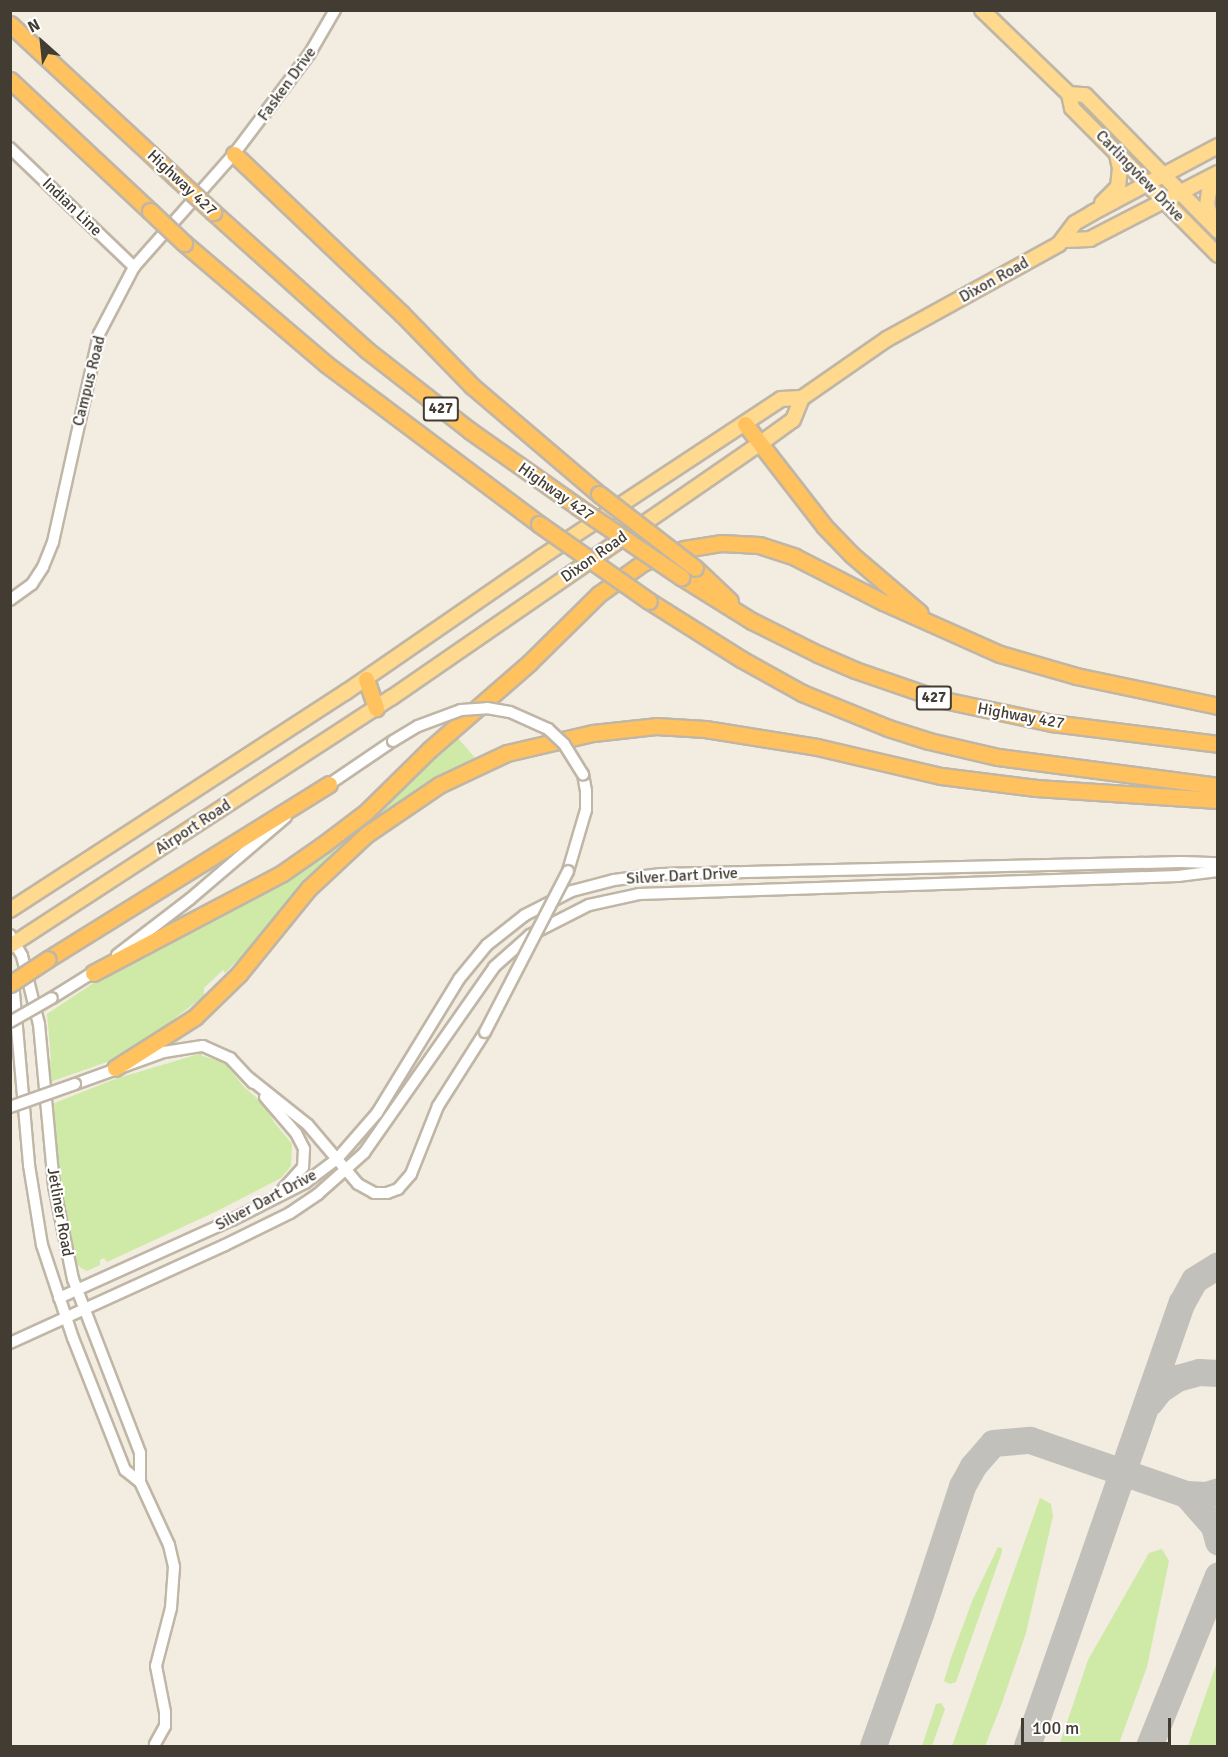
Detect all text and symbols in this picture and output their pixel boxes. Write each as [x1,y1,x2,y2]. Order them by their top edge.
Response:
north arrow [12,12,72,72]
text: N [24,15,43,37]
street label: Fasken Drive [254,43,320,125]
street label: Carlingview Drive [1091,126,1189,226]
street label: Highway 427 [143,146,221,220]
street label: Indian Line [38,174,106,240]
street label: Dixon Road [956,253,1032,307]
street label: Campus Road [69,334,109,428]
road number: 427 [422,397,460,421]
street label: Highway 427 [514,459,598,525]
street label: Dixon Road [557,527,631,587]
road number: 427 [914,686,954,710]
street label: Highway 427 [976,699,1066,733]
street label: Airport Road [152,795,234,859]
street label: Silver Dart Drive [626,863,738,889]
street label: Silver Dart Drive [212,1165,320,1235]
street label: Jetliner Road [43,1166,77,1258]
scale bar [1024,1706,1174,1744]
text: 100 m [1032,1717,1079,1739]

